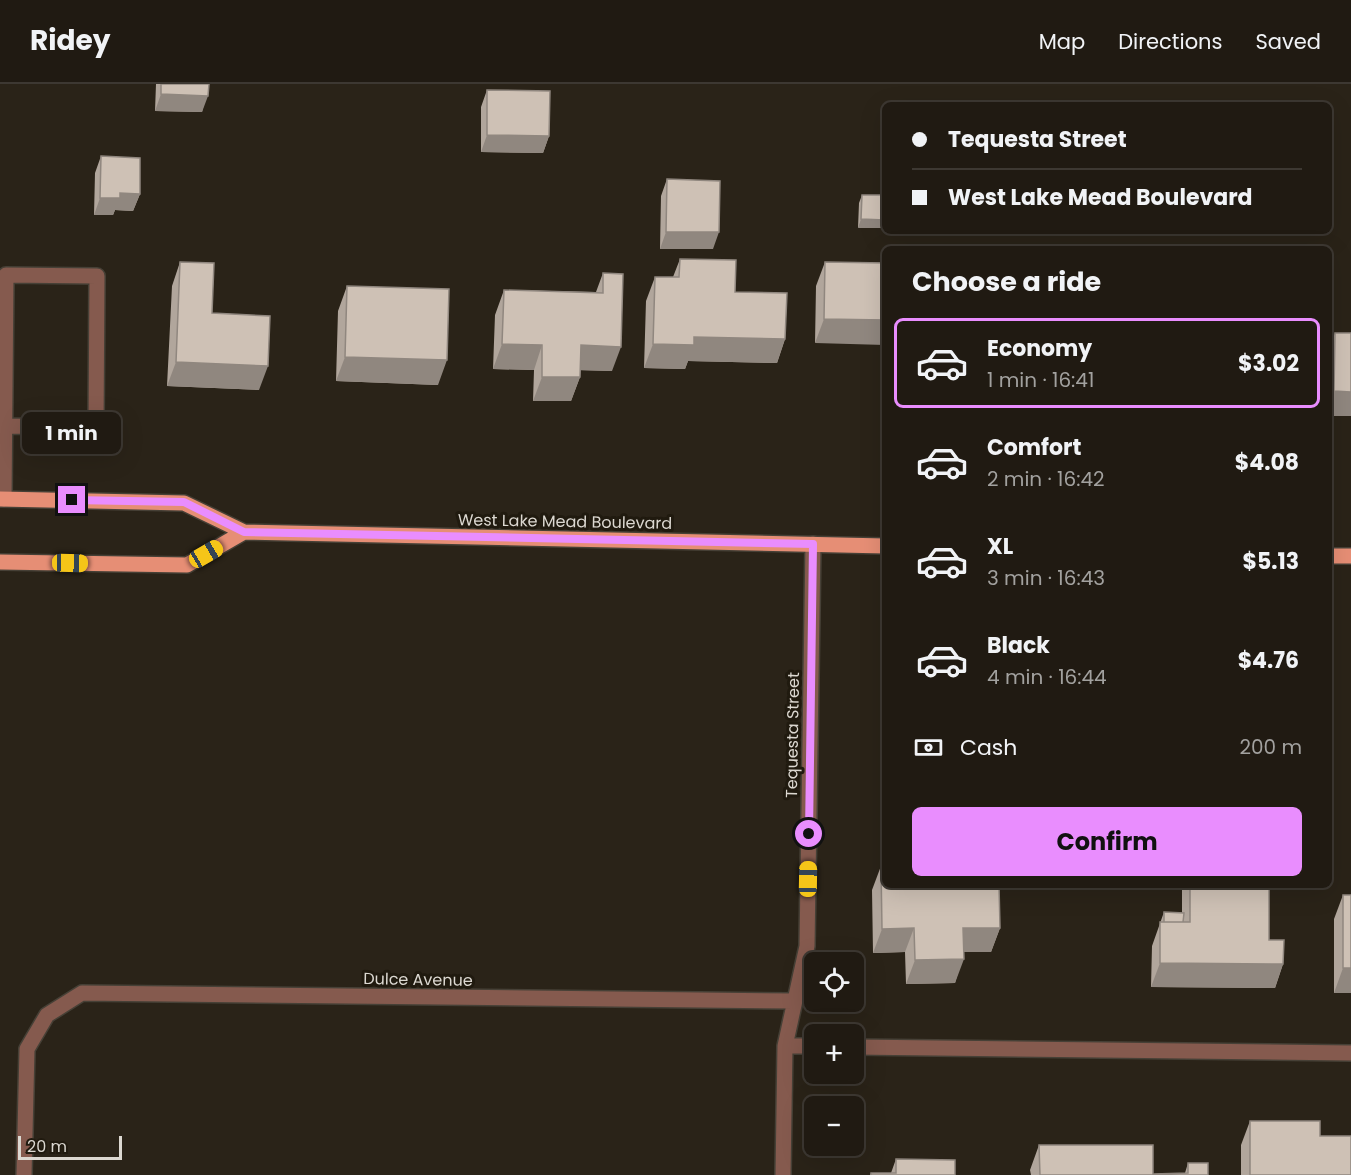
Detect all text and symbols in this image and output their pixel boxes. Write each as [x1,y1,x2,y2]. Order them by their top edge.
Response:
text: Ridey [30,21,110,60]
text: Map [1039,27,1085,56]
text: Directions [1118,27,1222,56]
text: Saved [1255,27,1321,56]
text: Tequesta Street [948,124,1127,155]
text: West Lake Mead Boulevard [948,182,1253,213]
text: Choose a ride [912,263,1101,300]
text: Economy [987,333,1092,364]
icon: car [915,336,969,390]
text: $3.02 [1238,348,1299,379]
text: 1 min · 16:41 [987,366,1094,394]
callout: 1 min [22,413,122,455]
text: 1 min [45,419,98,447]
text: Comfort [987,432,1081,463]
icon: car [915,435,969,489]
text: $4.08 [1235,447,1299,478]
text: 2 min · 16:42 [987,465,1105,493]
route end [58,486,85,513]
street label: West Lake Mead Boulevard [458,508,672,535]
text: XL [987,531,1013,562]
icon: car [915,534,969,588]
car [186,537,226,571]
text: $5.13 [1242,546,1299,577]
car [52,554,88,572]
text: 3 min · 16:43 [987,564,1105,592]
text: Black [987,630,1050,661]
icon: car [915,633,969,687]
text: $4.76 [1238,645,1299,676]
text: 4 min · 16:44 [987,663,1107,691]
street label: Tequesta Street [780,672,805,798]
icon: cash [912,731,945,764]
text: Cash [960,732,1017,763]
text: 200 m [1239,733,1302,761]
button: Confirm [912,807,1302,876]
route start [795,820,822,847]
car [799,861,817,897]
map controls [804,952,864,1156]
button: locate [804,952,864,1012]
street label: Dulce Avenue [363,967,473,992]
button: + [804,1024,864,1084]
button: − [804,1096,864,1156]
scale bar [18,1133,122,1160]
text: 20 m [27,1135,67,1158]

